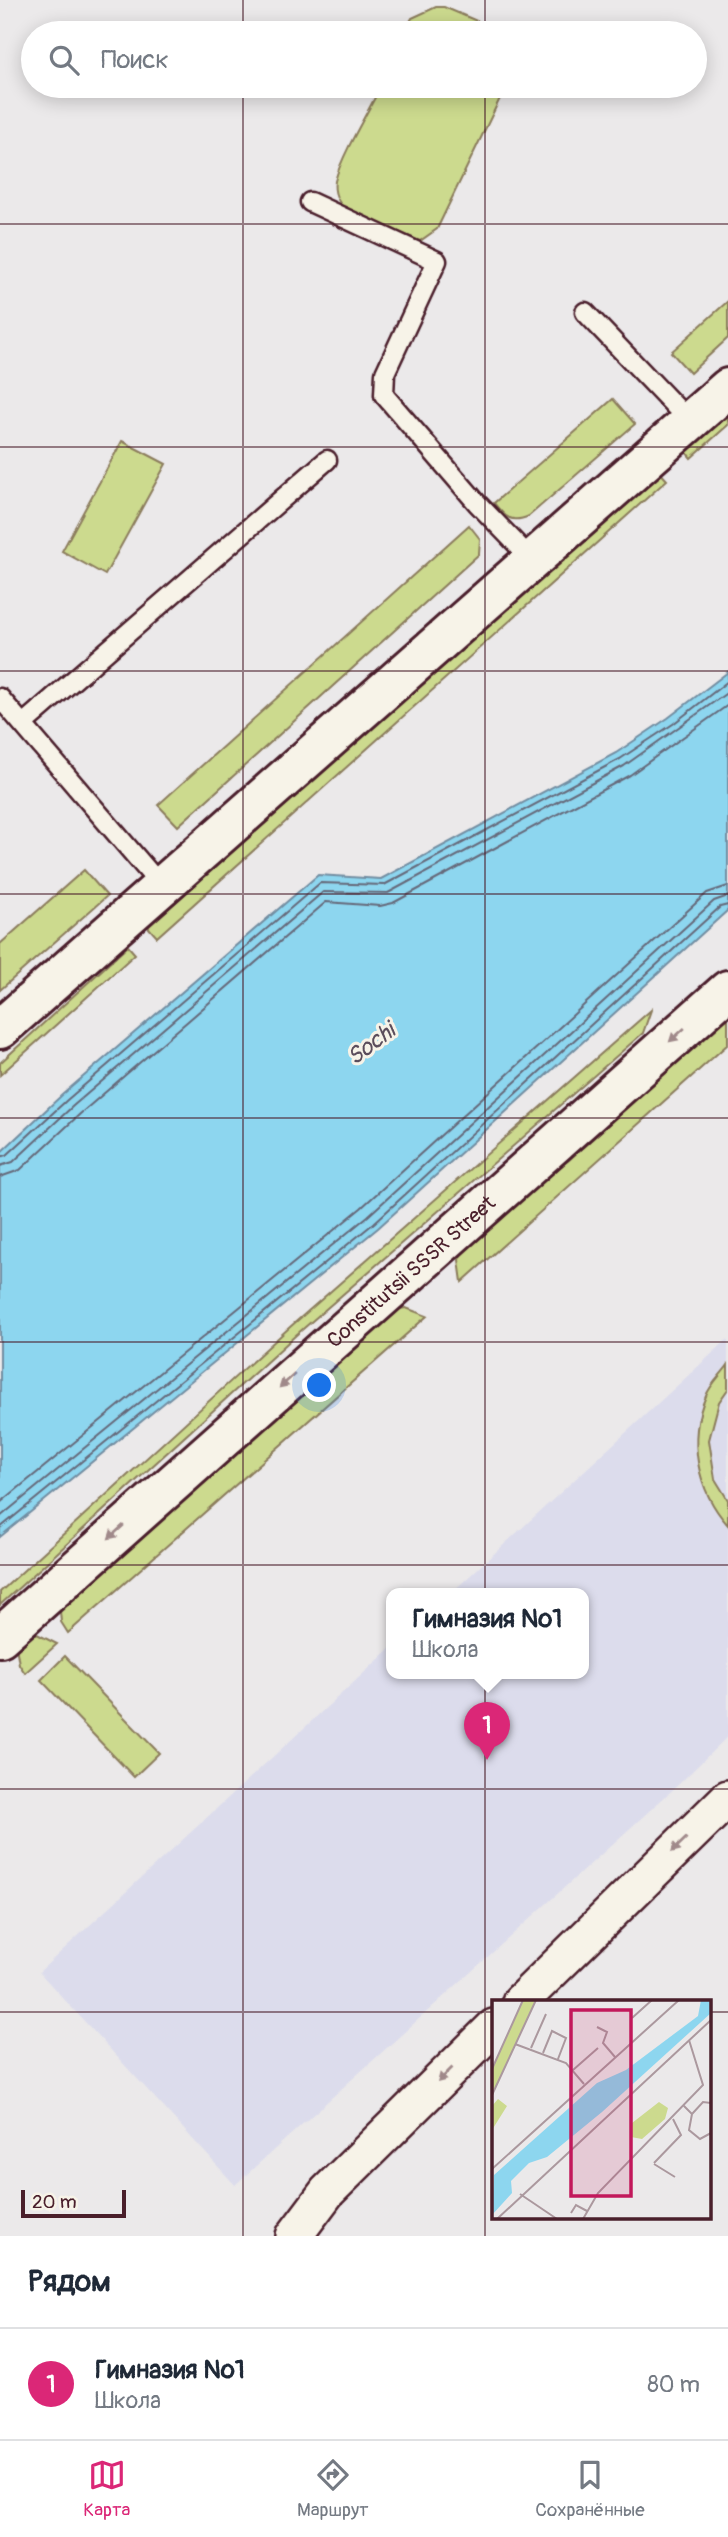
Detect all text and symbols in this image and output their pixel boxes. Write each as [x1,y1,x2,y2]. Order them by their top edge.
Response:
search box [21,21,707,98]
icon: search [45,41,83,79]
text: Поиск [101,44,169,76]
water label: Sochi [341,1014,404,1071]
one-way arrow [668,1027,686,1043]
street label: Constitutsii SSSR Street [321,1189,501,1354]
your location [302,1368,336,1402]
one-way arrow [278,1373,295,1388]
one-way arrow [108,1523,125,1539]
popup [386,1588,589,1679]
text: Гимназия №1 [413,1603,562,1635]
text: Школа [413,1635,478,1664]
pin: 1 [464,1702,510,1760]
one-way arrow [671,1837,688,1853]
inset map [492,2000,710,2218]
one-way arrow [437,2067,454,2083]
scale bar [21,2187,126,2219]
text: 20 m [32,2190,77,2214]
text: Рядом [28,2263,111,2300]
text: Гимназия №1 [95,2354,245,2386]
text: 1 [47,2370,56,2399]
text: 80 m [647,2370,700,2399]
text: Школа [95,2386,161,2415]
tab: Карта [83,2456,130,2522]
tab: Маршрут [297,2456,369,2522]
tab: Сохранённые [535,2456,645,2522]

